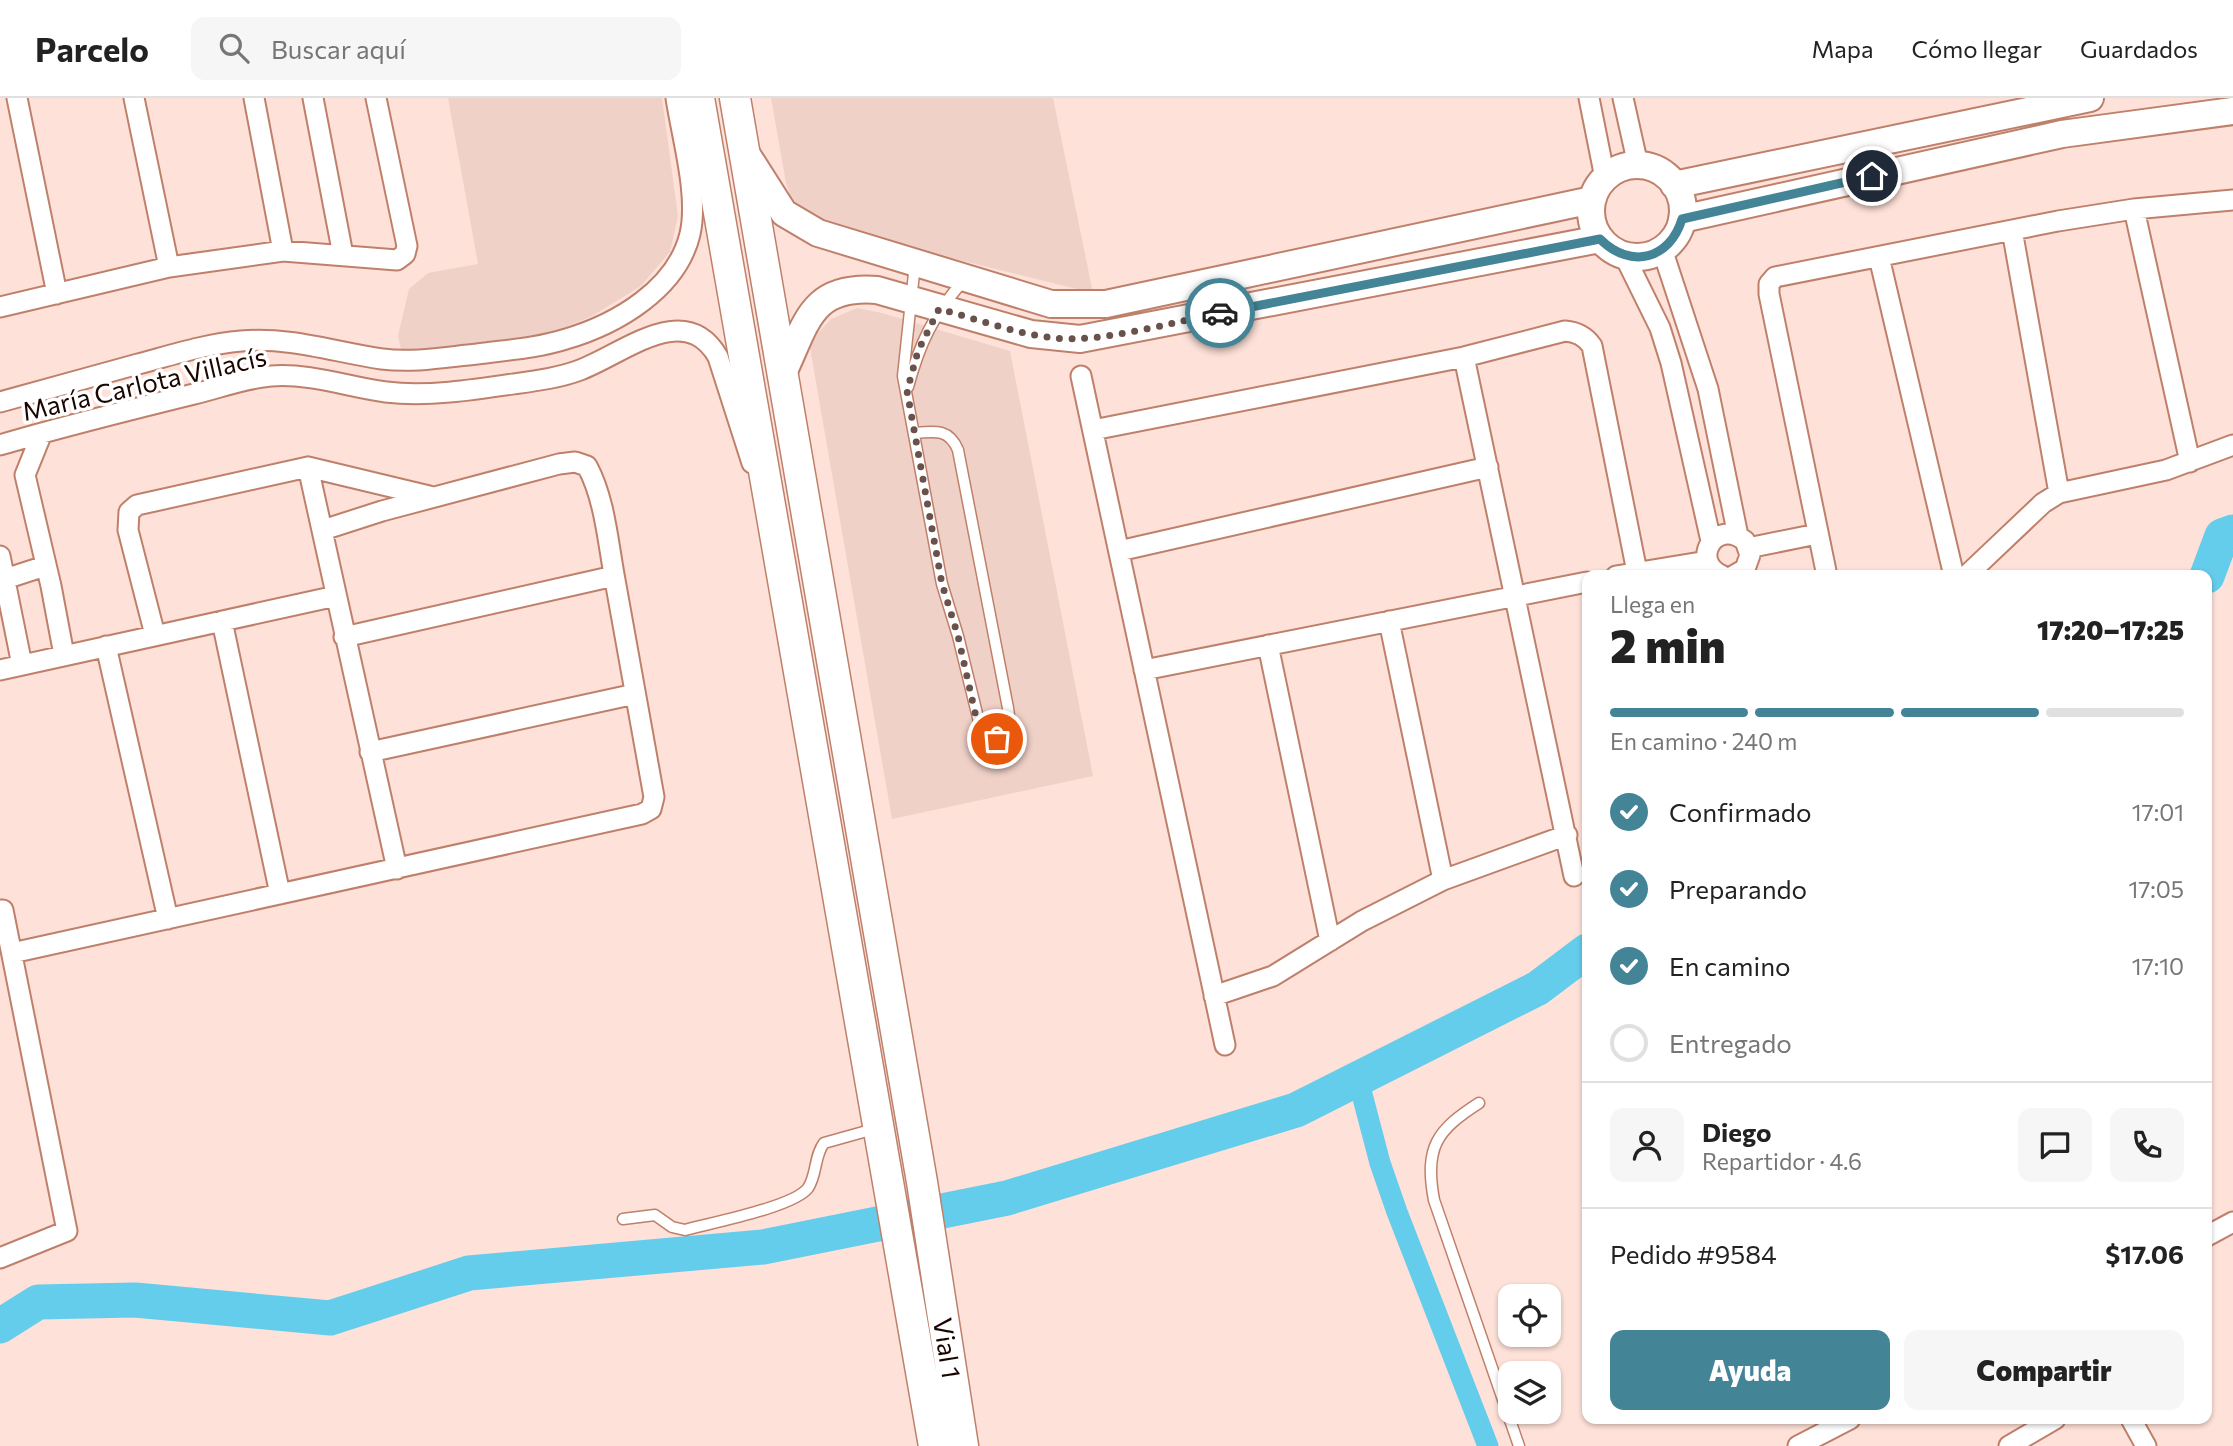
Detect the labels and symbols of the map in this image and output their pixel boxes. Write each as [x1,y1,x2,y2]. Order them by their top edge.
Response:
pin [1842,146,1902,206]
courier [1185,278,1255,348]
street label: María Carlota Villacís [19,340,269,426]
pin [967,709,1027,769]
street label: Vial 1 [928,1316,968,1380]

